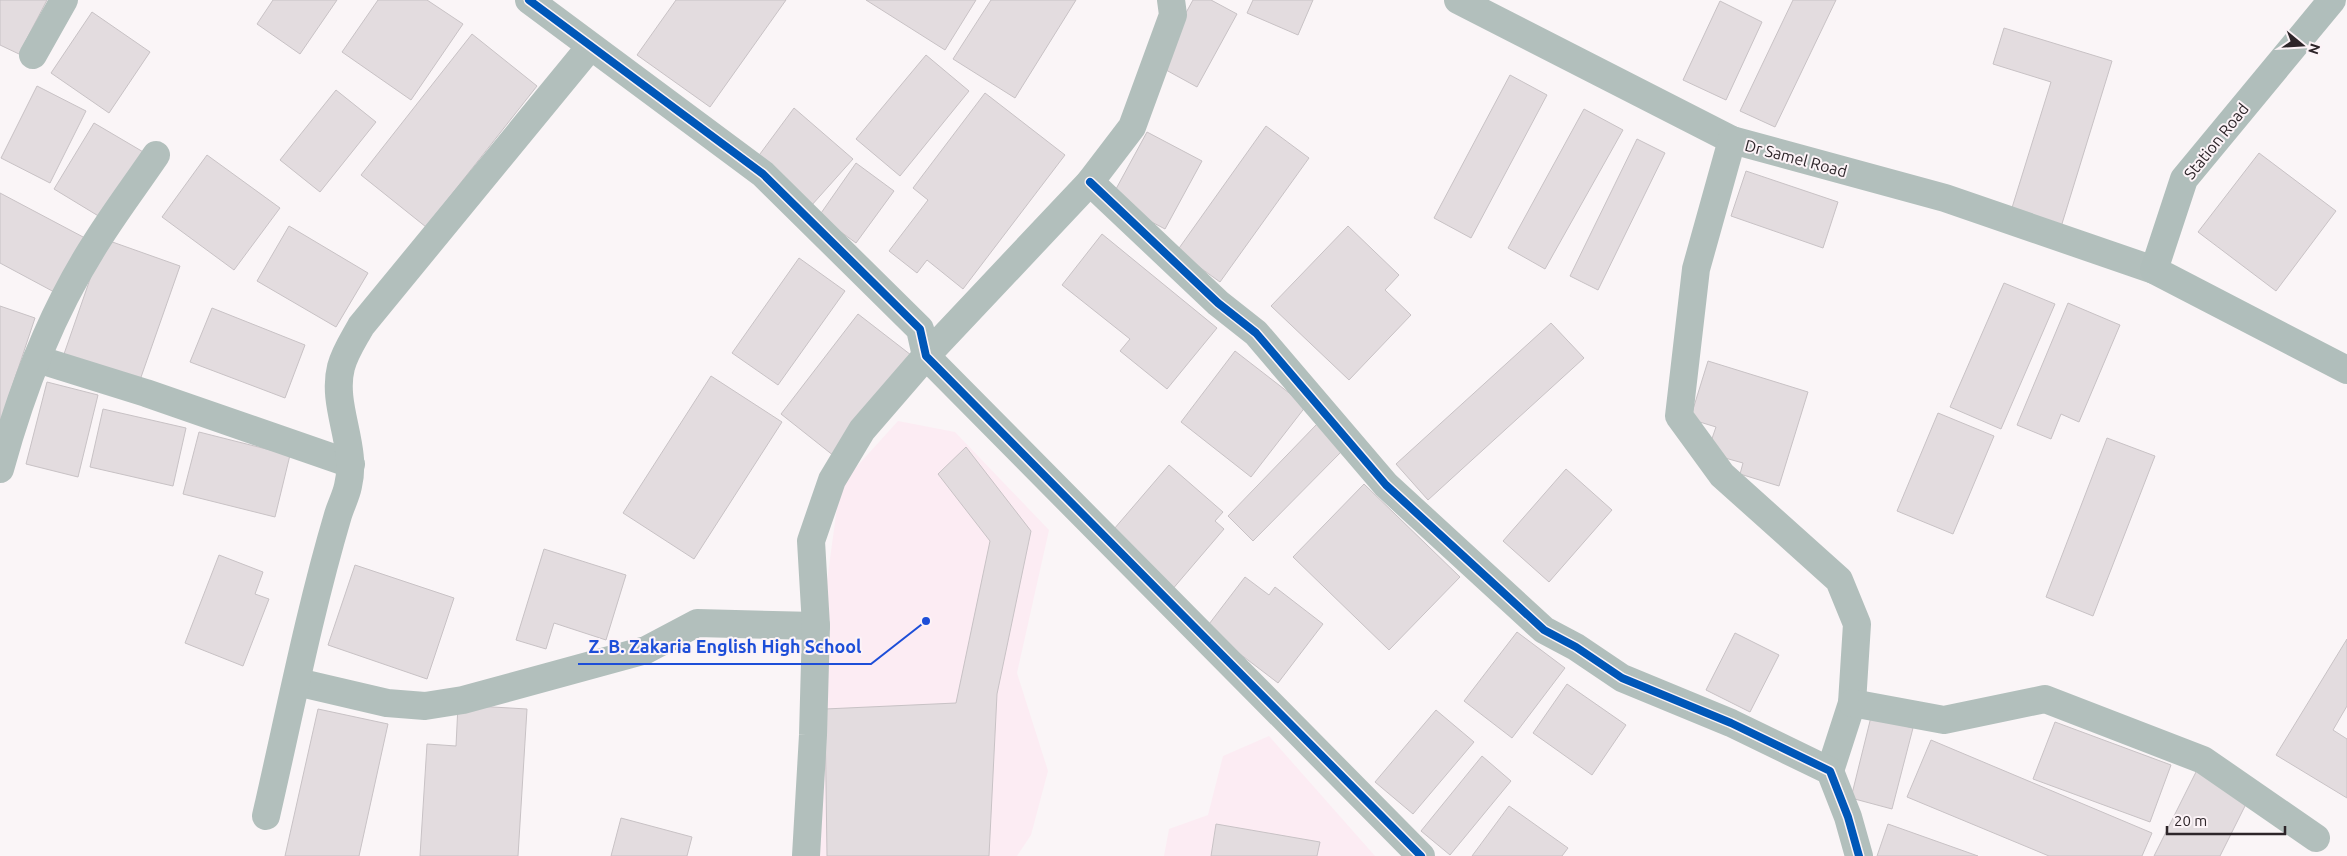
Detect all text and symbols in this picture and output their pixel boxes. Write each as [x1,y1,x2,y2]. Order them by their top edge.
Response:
north arrow [2277,20,2327,70]
text: N [2305,42,2324,56]
street label: Station Road [2180,100,2252,182]
street label: Dr Samel Road [1743,136,1849,180]
callout: Z. B. Zakaria English High School [578,631,871,664]
text: Z. B. Zakaria English High School [588,636,862,656]
scale bar [2167,804,2284,836]
text: 20 m [2174,812,2207,829]

